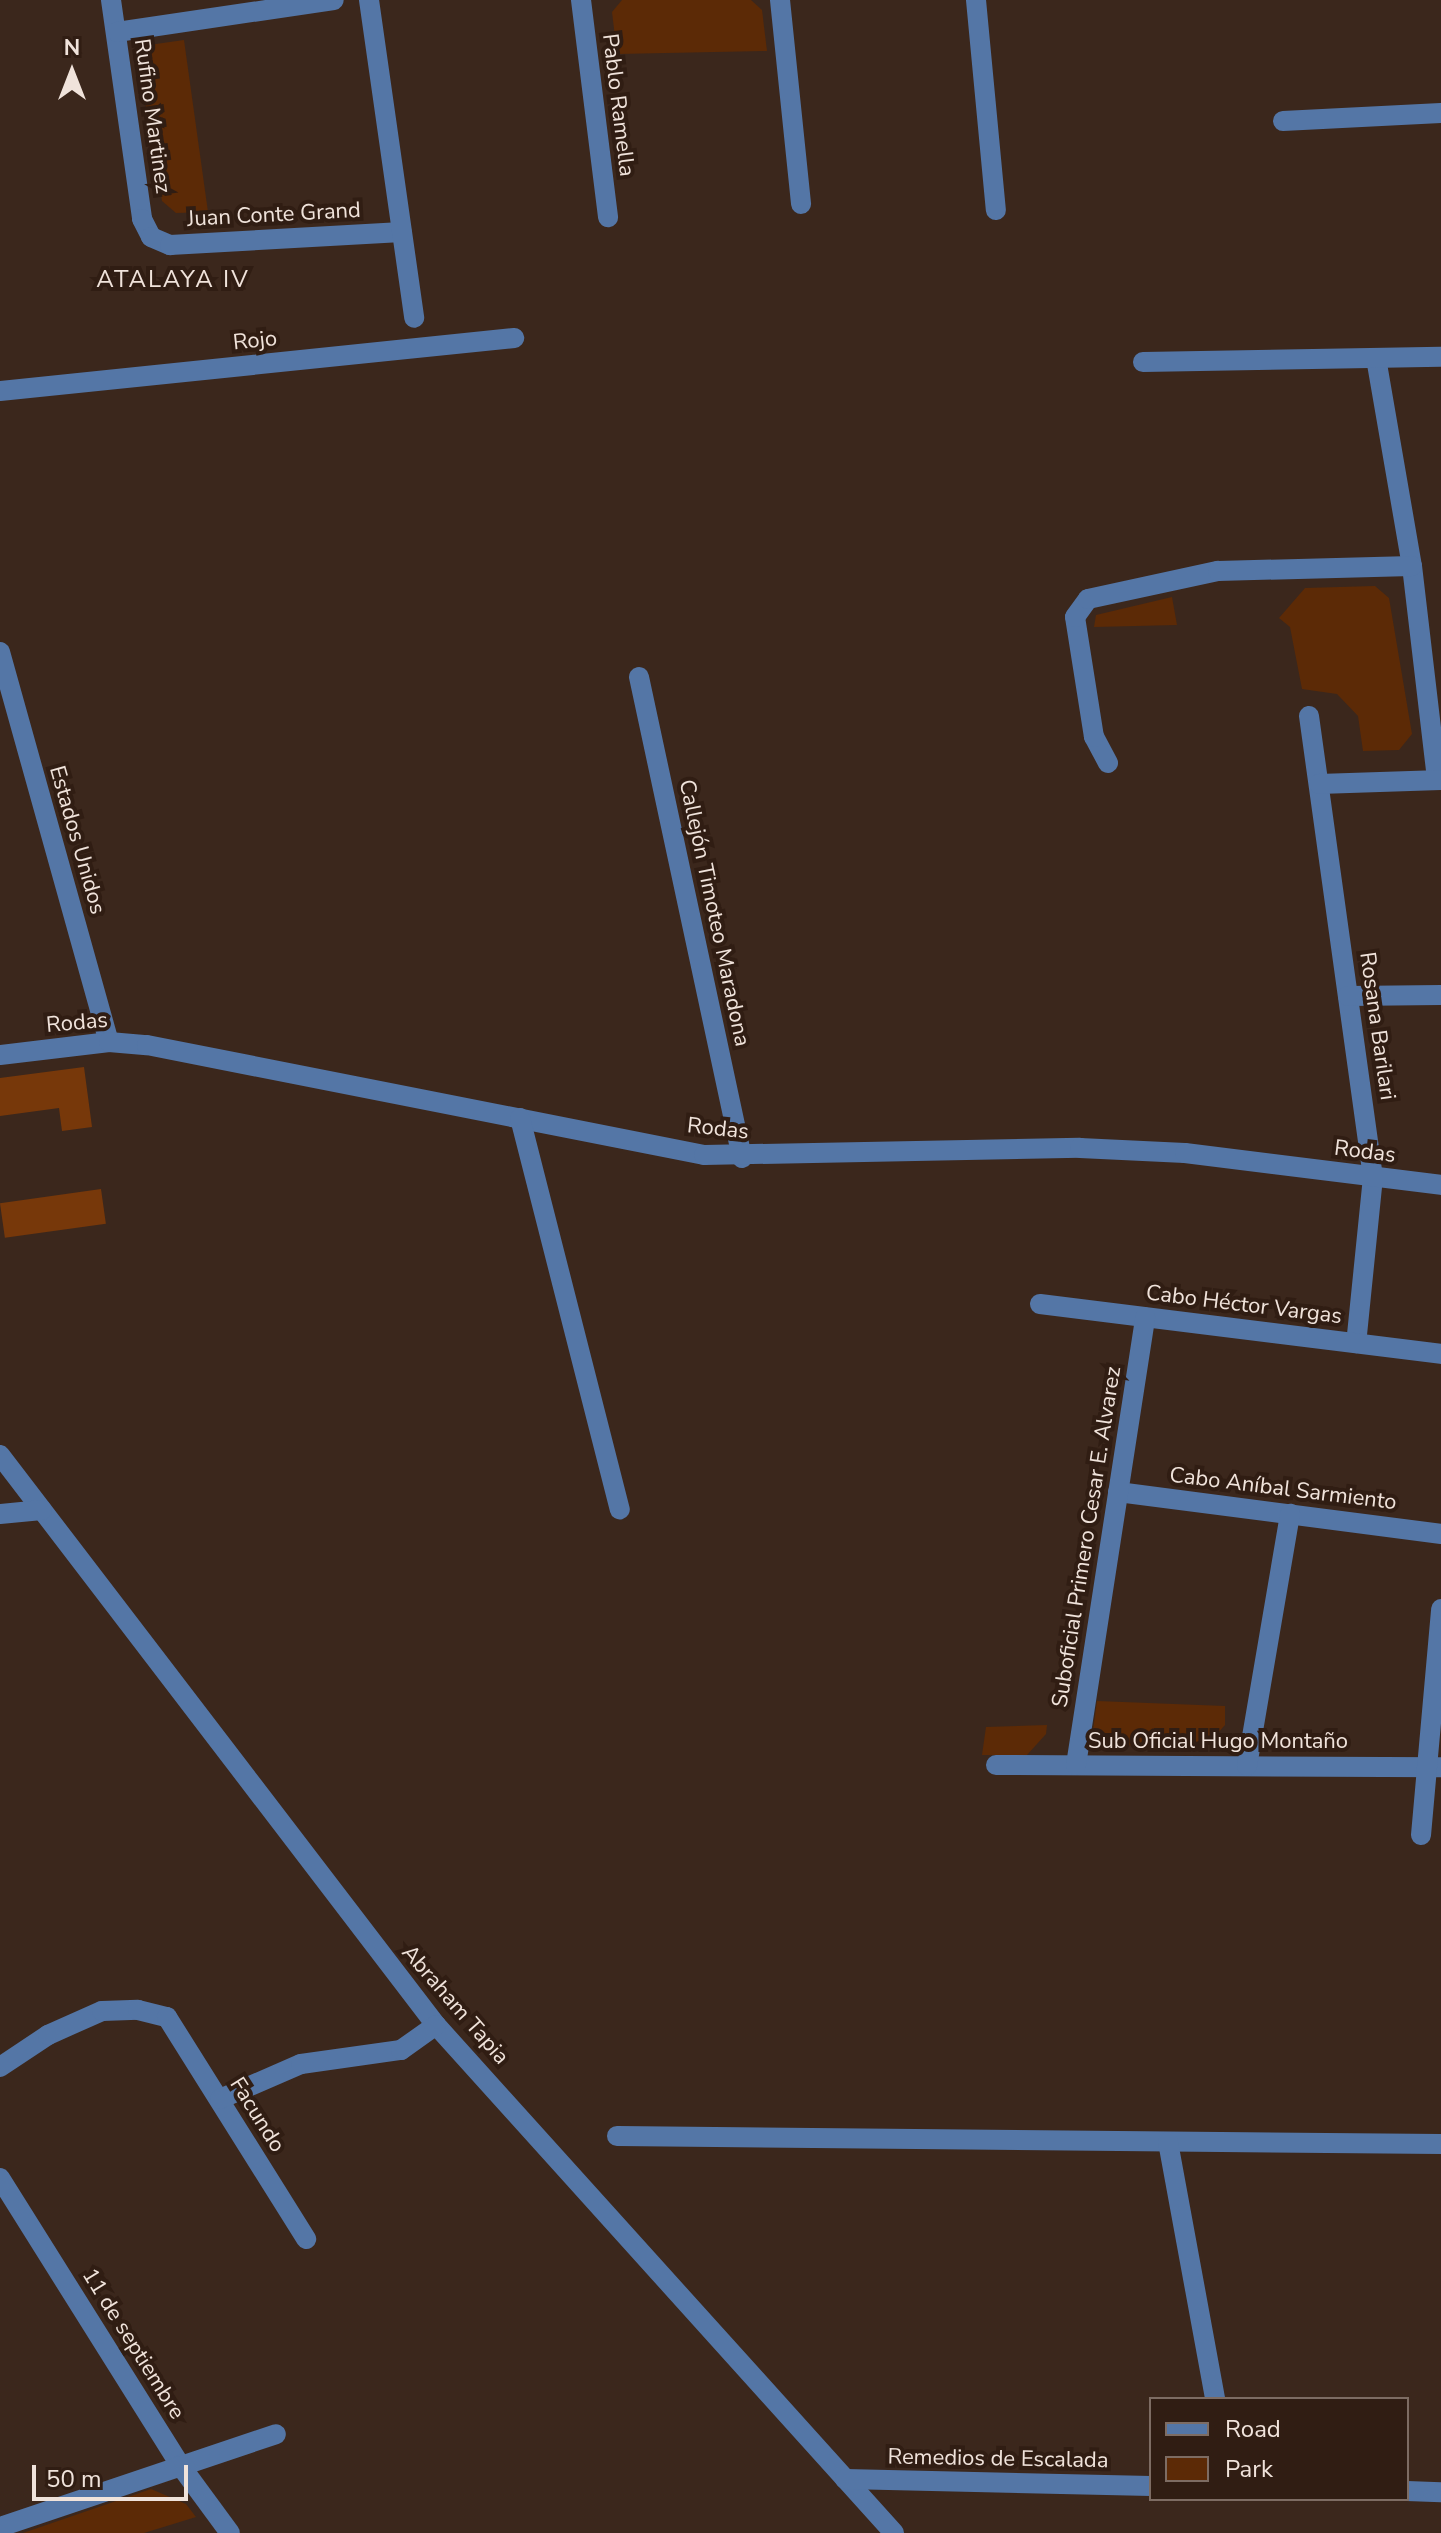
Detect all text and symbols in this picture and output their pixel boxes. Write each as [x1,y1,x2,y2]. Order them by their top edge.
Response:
north arrow [32,32,112,112]
street label: Pablo Ramella [596,32,640,178]
text: N [64,33,80,63]
street label: Rufino Martinez [128,37,176,195]
street label: Juan Conte Grand [187,197,361,233]
district label: ATALAYA IV [96,266,250,294]
street label: Rojo [232,326,278,356]
street label: Estados Unidos [43,763,111,917]
street label: Callejón Timoteo Maradona [673,777,755,1049]
street label: Rosana Barilari [1354,950,1400,1102]
street label: Rodas [45,1007,109,1039]
street label: Rodas [686,1113,750,1145]
street label: Rodas [1333,1135,1397,1169]
street label: Cabo Héctor Vargas [1145,1280,1343,1330]
street label: Suboficial Primero Cesar E. Alvarez [1047,1365,1127,1709]
street label: Cabo Aníbal Sarmiento [1168,1462,1398,1516]
street label: Sub Oficial Hugo Montaño [1088,1729,1348,1755]
street label: Abraham Tapia [396,1940,514,2070]
street label: Facundo [224,2073,290,2157]
street label: 11 de septiembre [76,2264,190,2424]
legend [1149,2397,1409,2501]
text: Road [1225,2413,1281,2445]
street label: Remedios de Escalada [887,2444,1109,2474]
scale bar [36,2449,192,2499]
text: Park [1225,2453,1273,2485]
text: 50 m [46,2463,102,2495]

